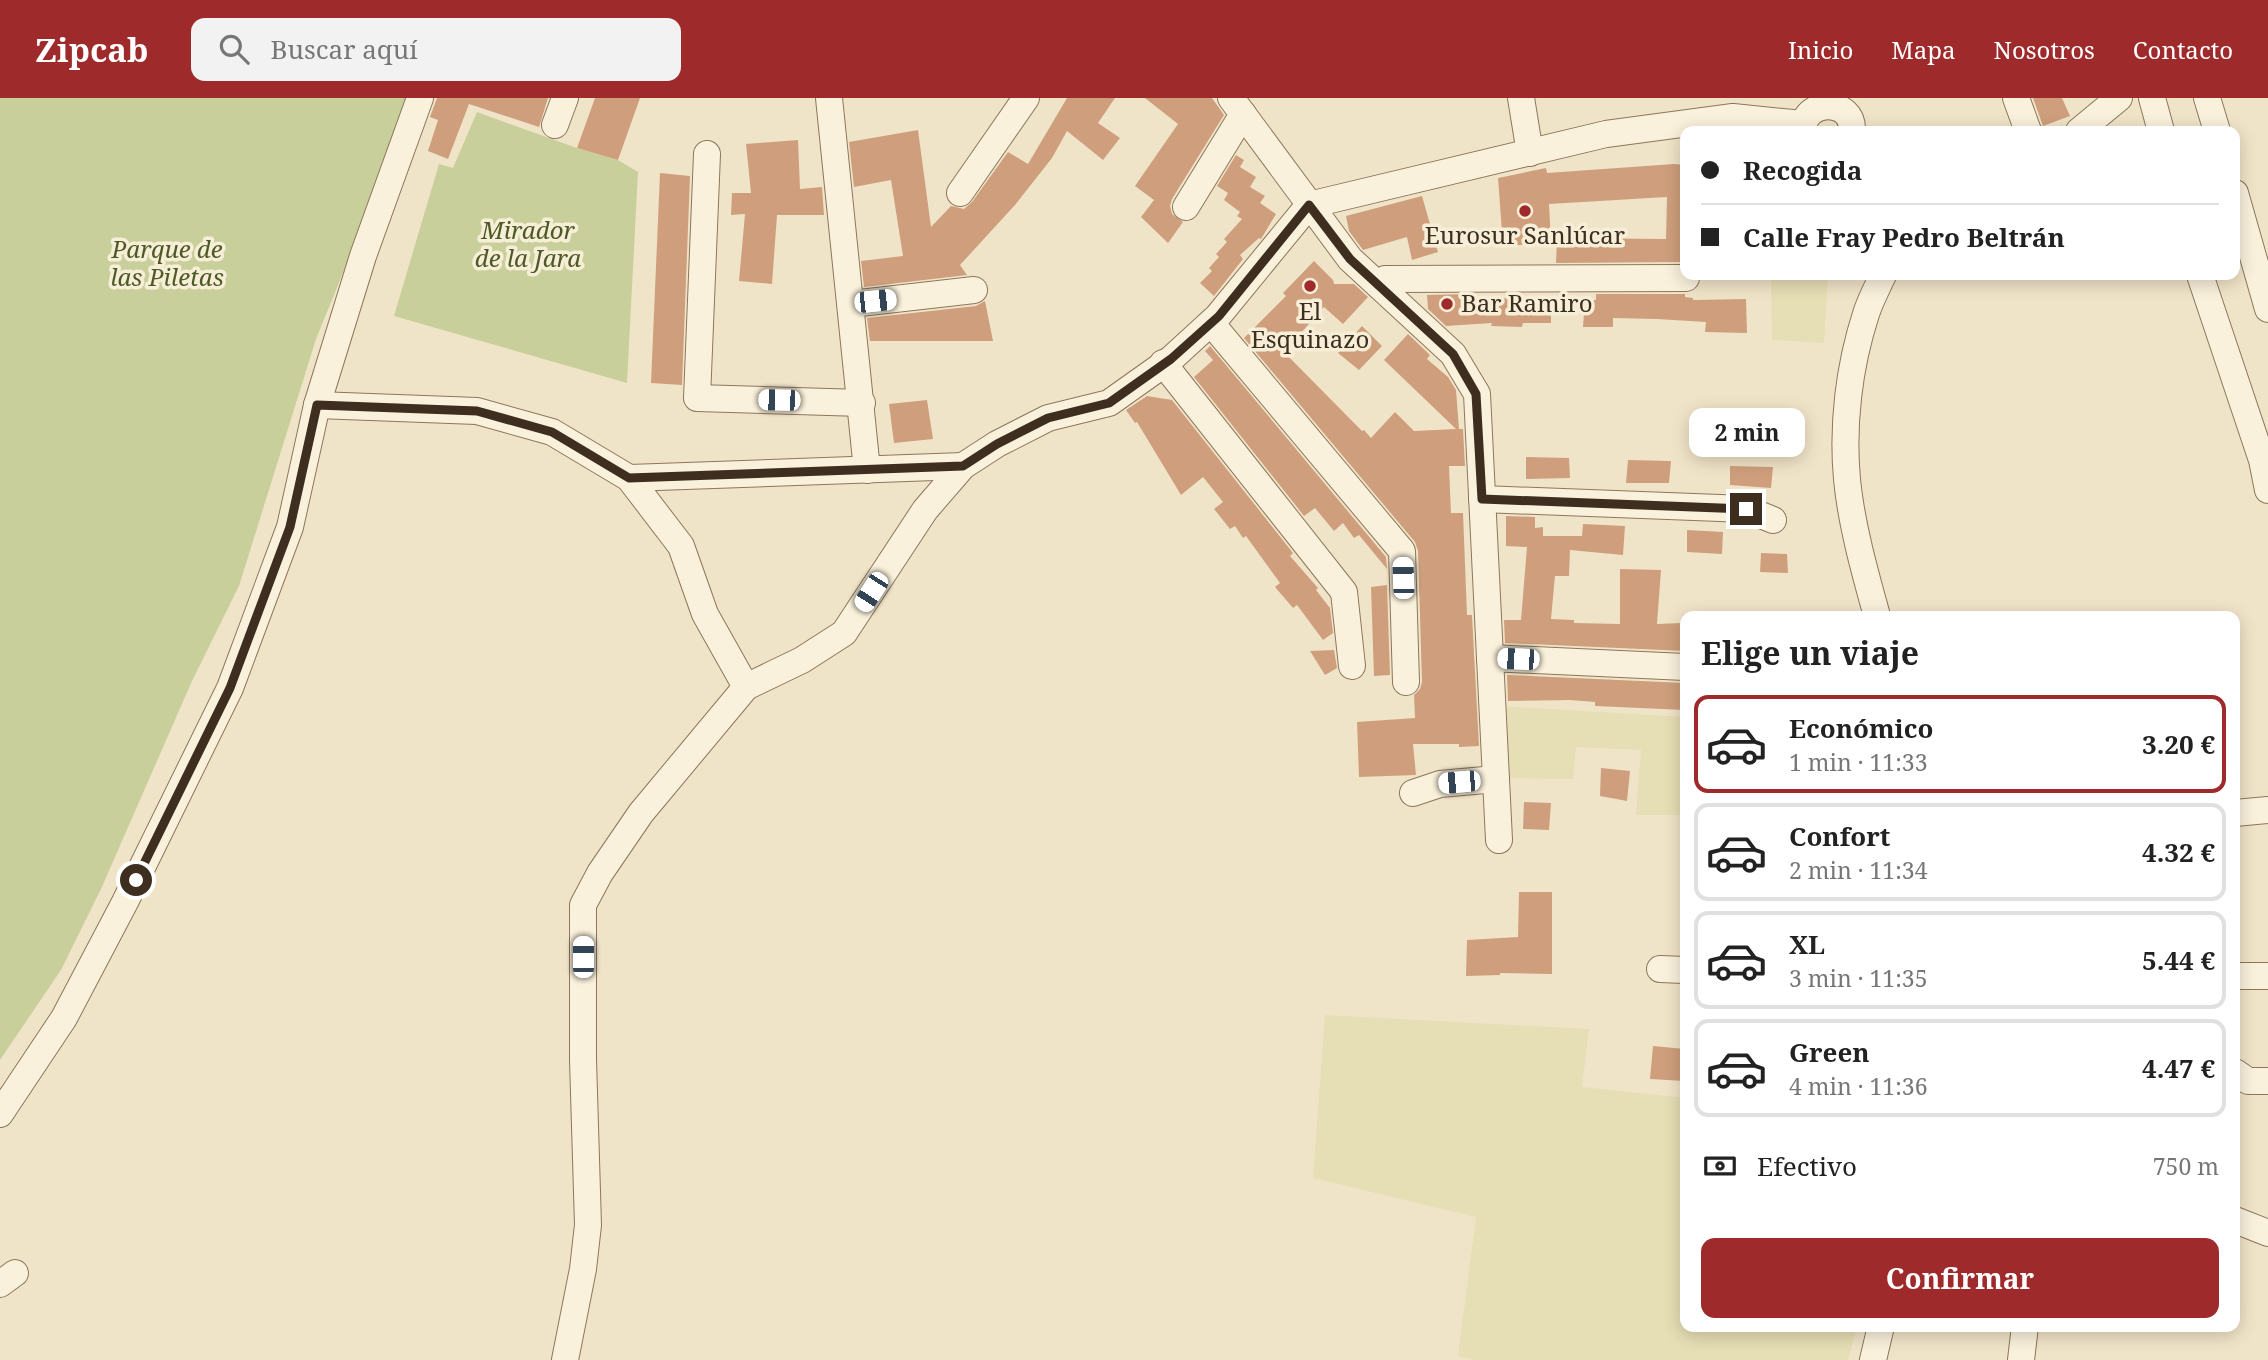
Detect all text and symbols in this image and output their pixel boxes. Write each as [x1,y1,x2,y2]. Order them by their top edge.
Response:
search box [191,18,681,81]
text: Zipcab [35,27,149,72]
icon: search [215,30,253,68]
text: Buscar aquí [271,31,418,67]
text: Inicio [1788,33,1853,66]
text: Mapa [1891,33,1956,66]
text: Nosotros [1994,33,2095,66]
text: Contacto [2133,33,2233,66]
text: Recogida [1743,152,1862,188]
marker: Eurosur Sanlúcar [1517,203,1533,219]
park label: Mirador de la Jara [475,213,581,274]
place label: Eurosur Sanlúcar [1425,218,1625,251]
text: Calle Fray Pedro Beltrán [1743,219,2065,255]
park label: Parque de las Piletas [110,232,224,293]
marker: El Esquinazo [1302,278,1318,294]
place label: Bar Ramiro [1461,286,1593,319]
car [854,288,897,314]
place label: El Esquinazo [1251,294,1369,355]
marker: Bar Ramiro [1439,296,1455,312]
car [758,389,801,411]
callout: 2 min [1688,408,1804,456]
text: 2 min [1714,416,1780,448]
route end [1730,493,1762,525]
car [1392,557,1415,599]
car [851,569,892,615]
text: Elige un viaje [1701,631,1919,674]
car [1497,648,1540,670]
text: Económico [1789,710,1933,746]
icon: car [1705,713,1768,776]
text: 3.20 € [2142,726,2215,762]
text: 1 min · 11:33 [1789,746,1927,778]
car [1438,770,1481,794]
text: Confort [1789,818,1890,854]
icon: car [1705,821,1768,884]
text: 4.32 € [2142,834,2215,870]
text: 2 min · 11:34 [1789,854,1927,886]
route start [120,864,152,896]
text: XL [1789,926,1825,962]
icon: car [1705,929,1768,992]
car [573,936,594,978]
text: 5.44 € [2142,942,2215,978]
text: 3 min · 11:35 [1789,962,1927,994]
text: Green [1789,1034,1870,1070]
icon: car [1705,1037,1768,1100]
text: 4.47 € [2142,1050,2215,1086]
text: 4 min · 11:36 [1789,1070,1927,1102]
icon: cash [1701,1147,1739,1185]
text: Efectivo [1757,1148,1857,1184]
text: 750 m [2153,1150,2219,1182]
button: Confirmar [1701,1238,2219,1318]

